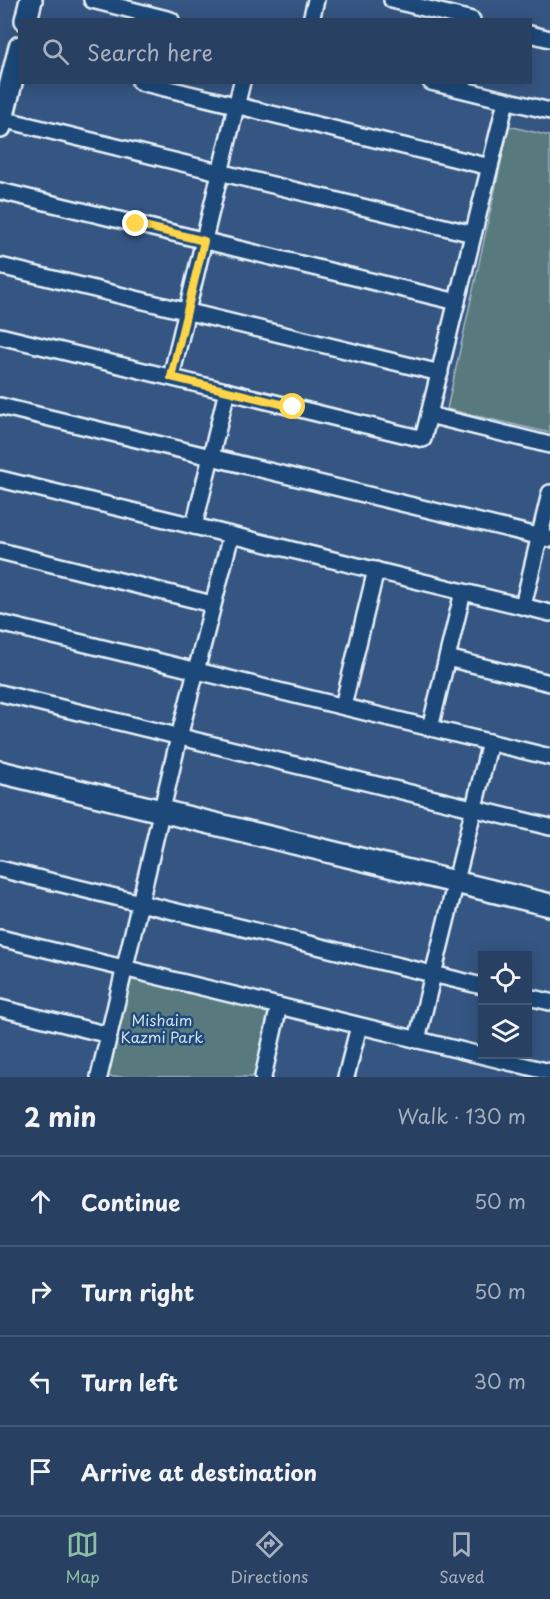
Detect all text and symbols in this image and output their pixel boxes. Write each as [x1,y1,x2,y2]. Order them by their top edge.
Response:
search box [18,18,532,84]
icon: search [39,35,72,68]
text: Search here [87,35,213,68]
route end [122,210,148,236]
route start [279,393,305,419]
map controls [478,951,532,1059]
button: locate [478,951,532,1005]
button: layers [478,1005,532,1059]
park label: Mishaim Kazmi Park [121,1008,203,1048]
text: 2 min [24,1097,97,1136]
text: Walk · 130 m [398,1101,526,1131]
icon: ahead [24,1185,57,1218]
text: Continue [81,1185,180,1218]
text: 50 m [474,1186,526,1216]
icon: right [24,1275,57,1308]
text: Turn right [81,1275,194,1308]
text: 50 m [474,1276,526,1306]
icon: left [24,1365,57,1398]
text: Turn left [81,1365,178,1398]
text: 30 m [473,1366,526,1396]
icon: arrive [24,1455,57,1488]
text: Arrive at destination [81,1455,317,1488]
tab: Map [65,1528,100,1588]
tab: Directions [230,1528,308,1588]
tab: Saved [439,1528,485,1588]

